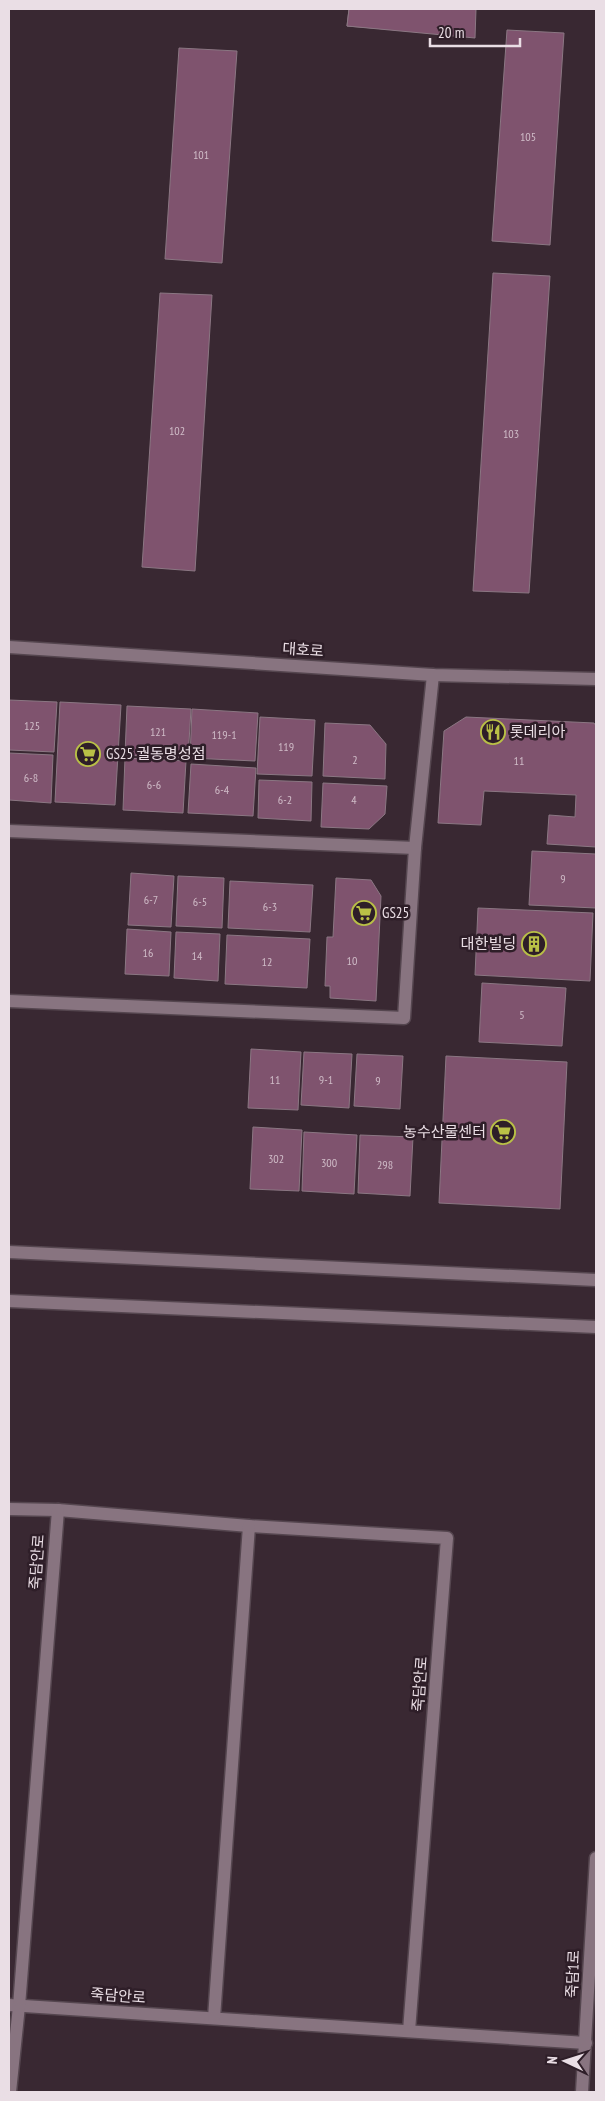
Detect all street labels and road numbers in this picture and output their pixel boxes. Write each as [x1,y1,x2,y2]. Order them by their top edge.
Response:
street label: 대호로 [282,639,324,660]
street label: 죽담안로 [25,1534,48,1590]
street label: 죽담안로 [408,1656,431,1712]
street label: 죽담1로 [562,1949,583,1999]
street label: 죽담안로 [90,1984,146,2007]

